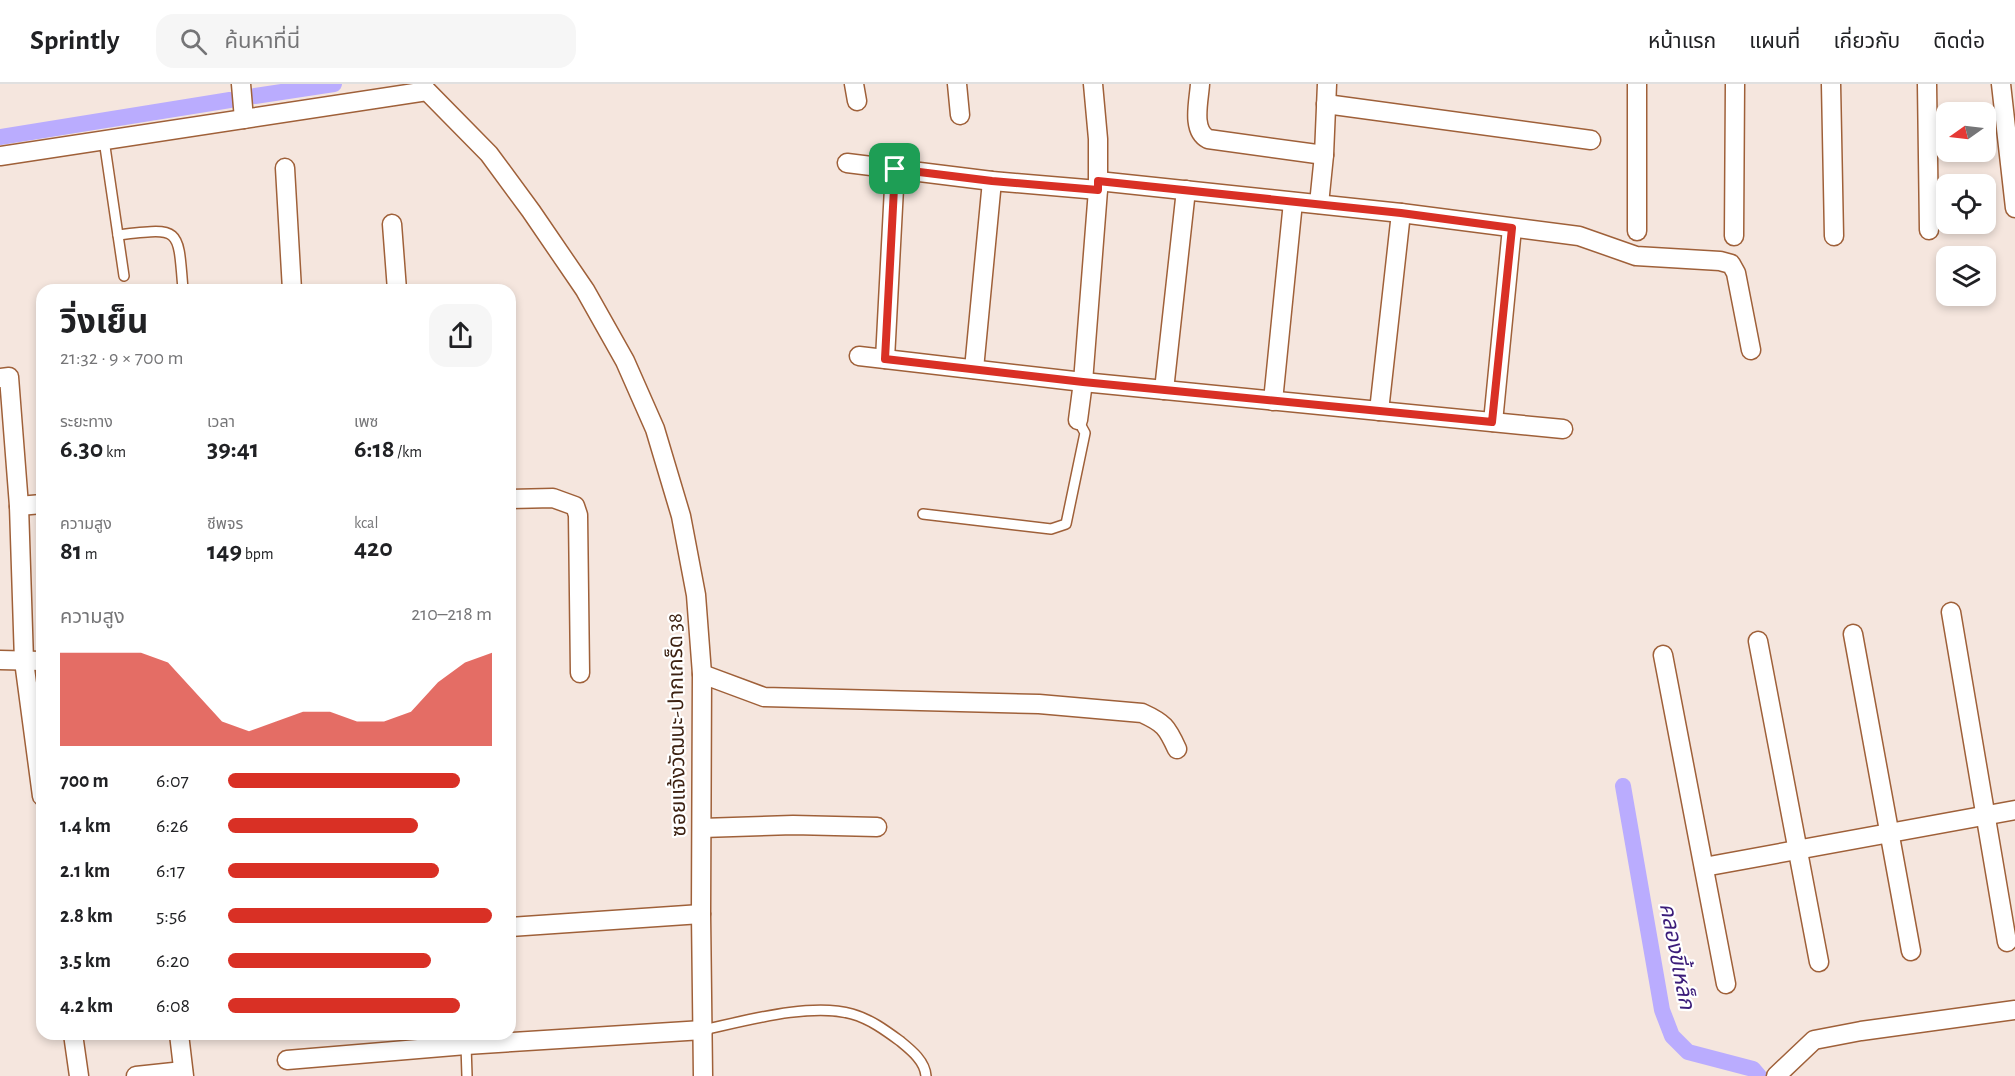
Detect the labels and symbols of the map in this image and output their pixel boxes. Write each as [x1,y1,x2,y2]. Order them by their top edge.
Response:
north arrow [1936,102,1996,162]
pin [869,143,920,194]
street label: ซอยแจ้งวัฒนะ-ปากเกร็ด 38 [662,613,689,837]
water label: คลองขี้เหล็ก [1656,900,1703,1012]

